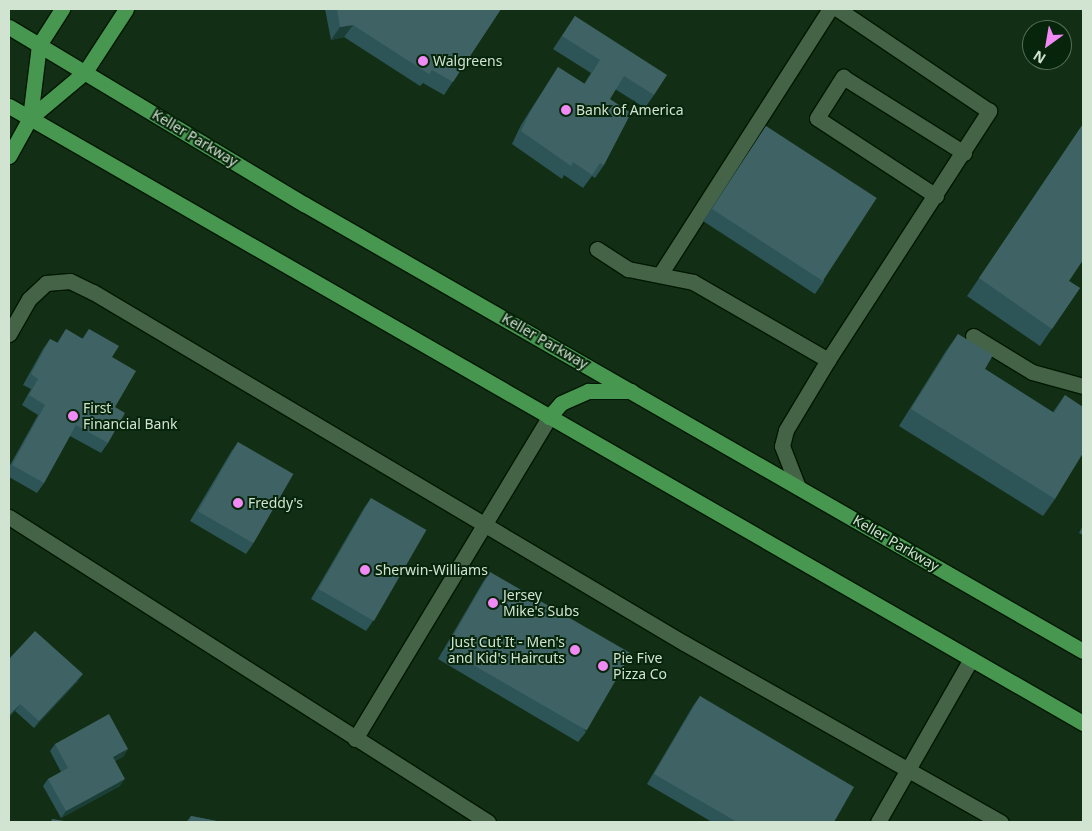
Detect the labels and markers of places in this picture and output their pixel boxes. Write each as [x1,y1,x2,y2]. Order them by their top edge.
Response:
place label: Walgreens [433,53,502,69]
marker: Walgreens [417,55,429,67]
place label: Bank of America [576,102,684,118]
marker: Bank of America [560,104,572,116]
place label: First Financial Bank [83,400,178,432]
marker: First Financial Bank [67,410,79,422]
place label: Freddy's [248,495,303,511]
marker: Freddy's [232,497,244,509]
place label: Sherwin-Williams [375,562,488,578]
marker: Sherwin-Williams [359,564,371,576]
place label: Jersey Mike's Subs [503,587,579,620]
marker: Jersey Mike's Subs [487,597,499,609]
place label: Just Cut It - Men's and Kid's Haircuts [448,634,565,666]
marker: Just Cut It - Men's and Kid's Haircuts [569,644,581,656]
place label: Pie Five Pizza Co [613,650,667,682]
marker: Pie Five Pizza Co [597,660,609,672]

